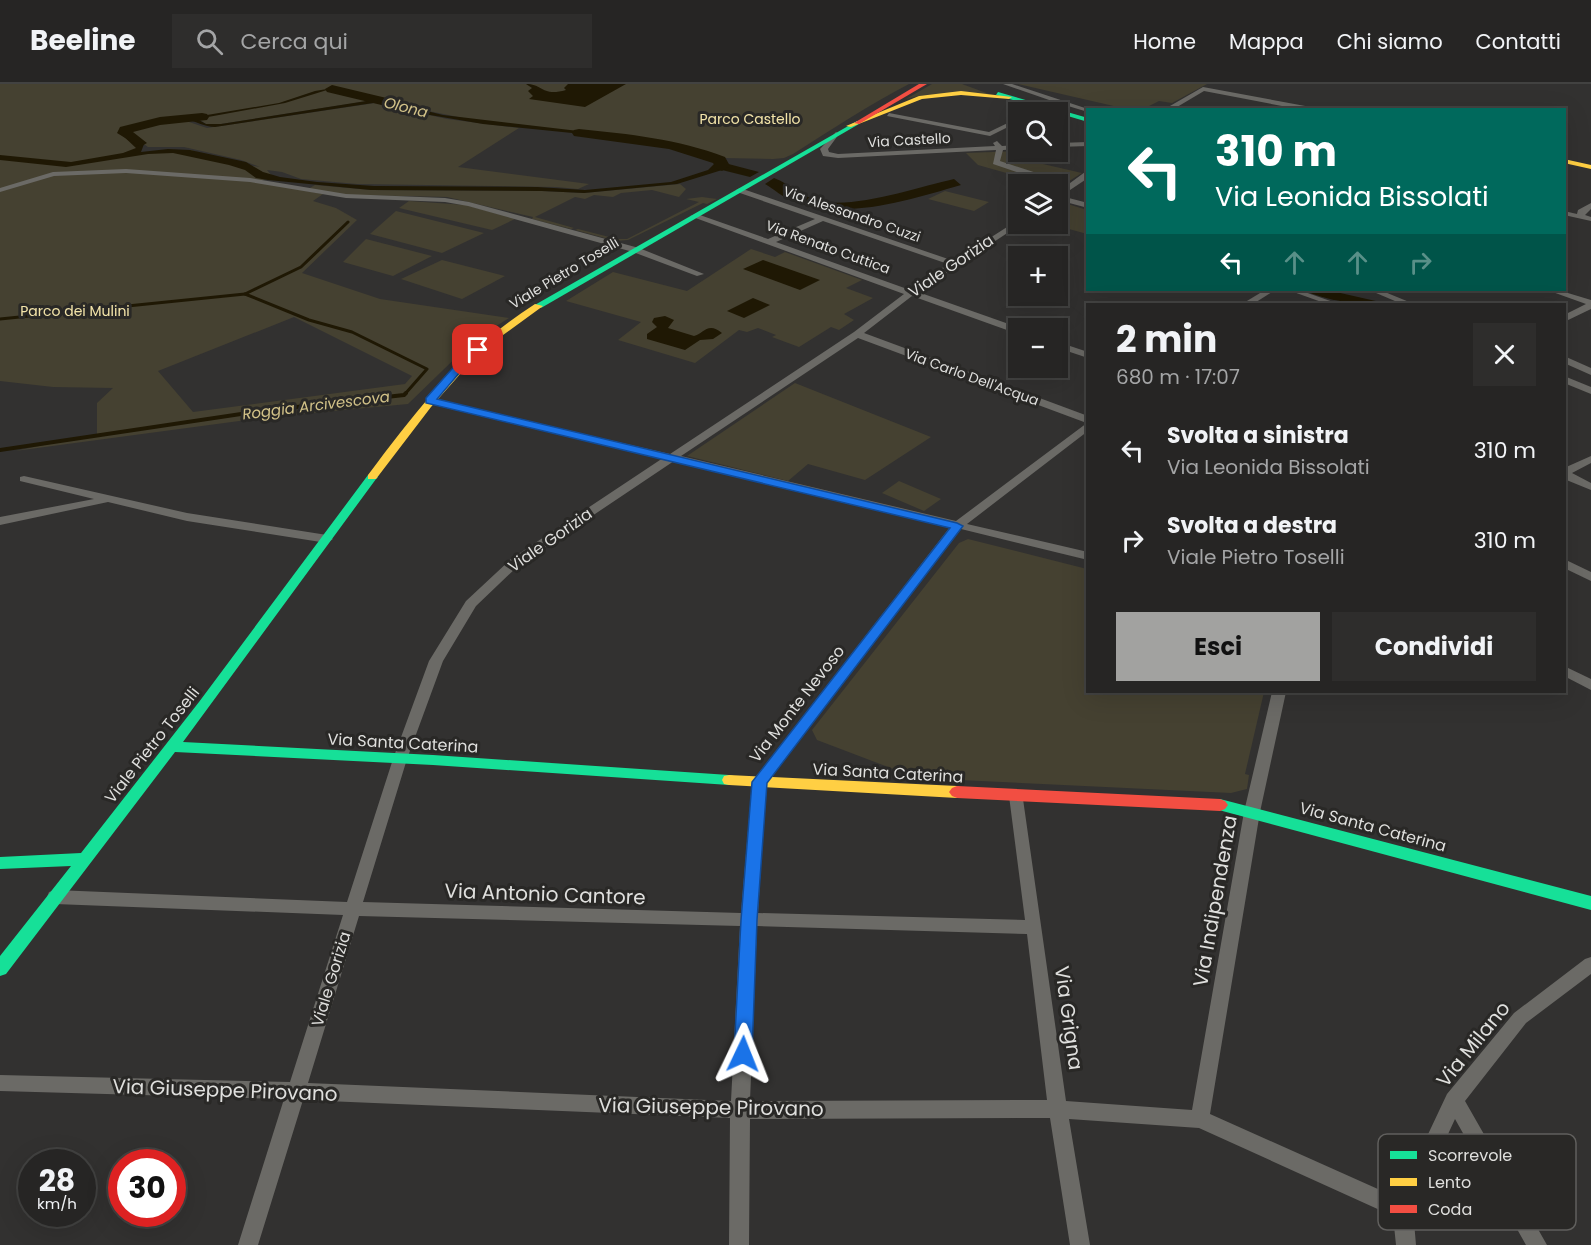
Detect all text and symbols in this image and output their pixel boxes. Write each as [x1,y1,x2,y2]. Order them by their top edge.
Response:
search box [172,14,592,68]
text: Beeline [30,21,136,60]
icon: search [193,25,226,58]
text: Cerca qui [241,26,348,57]
text: Home [1133,27,1196,56]
text: Mappa [1229,27,1304,56]
text: Chi siamo [1337,27,1443,56]
text: Contatti [1476,27,1561,56]
water label: Olona [382,91,430,123]
map controls [1008,102,1068,378]
button: search [1008,102,1068,162]
park label: Parco Castello [699,109,801,129]
text: 310 m [1215,122,1337,181]
street label: Via Castello [867,128,951,152]
icon: left [1116,132,1194,210]
button: layers [1008,174,1068,234]
text: Via Leonida Bissolati [1215,178,1489,215]
street label: Via Alessandro Cuzzi [781,181,923,247]
street label: Via Renato Cuttica [763,215,893,279]
street label: Viale Gorizia [904,229,998,303]
street label: Viale Pietro Toselli [506,232,622,314]
button: + [1008,246,1068,306]
icon: left [1215,246,1248,279]
icon: ahead [1278,246,1311,279]
icon: ahead [1341,246,1374,279]
icon: right [1404,246,1437,279]
park label: Parco dei Mulini [20,301,130,321]
text: 2 min [1116,314,1217,365]
button: − [1008,318,1068,378]
button: close [1473,323,1536,386]
pin [452,324,503,375]
icon: arrive [461,333,494,366]
street label: Via Carlo Dell'Acqua [902,343,1042,411]
text: 680 m · 17:07 [1116,363,1240,391]
water label: Roggia Arcivescova [241,386,391,424]
text: Svolta a sinistra [1167,420,1349,451]
icon: left [1116,434,1149,467]
text: 310 m [1474,435,1536,466]
text: Via Leonida Bissolati [1167,453,1370,481]
street label: Viale Gorizia [503,502,597,578]
text: Svolta a destra [1167,510,1337,541]
icon: right [1116,524,1149,557]
text: 310 m [1474,525,1536,556]
text: Viale Pietro Toselli [1167,543,1345,571]
button: Esci [1116,612,1320,681]
button: Condividi [1332,612,1536,681]
street label: Via Monte Nevoso [744,641,850,767]
street label: Viale Pietro Toselli [99,682,205,808]
street label: Via Santa Caterina [327,728,479,758]
street label: Via Santa Caterina [812,758,964,788]
street label: Via Santa Caterina [1297,796,1449,858]
street label: Via Indipendenza [1186,813,1244,989]
street label: Via Antonio Cantore [444,876,646,912]
street label: Viale Gorizia [306,929,356,1029]
street label: Via Grigna [1048,964,1090,1072]
street label: Via Milano [1430,995,1516,1093]
position arrow [711,1022,775,1086]
street label: Via Giuseppe Pirovano [112,1072,338,1108]
street label: Via Giuseppe Pirovano [598,1091,824,1123]
legend [1378,1134,1576,1230]
text: Scorrevole [1428,1144,1512,1167]
speed limit sign: 30 [108,1149,186,1227]
text: 28 [39,1159,75,1202]
text: Lento [1428,1171,1471,1194]
text: km/h [37,1193,77,1214]
text: Coda [1428,1198,1472,1221]

